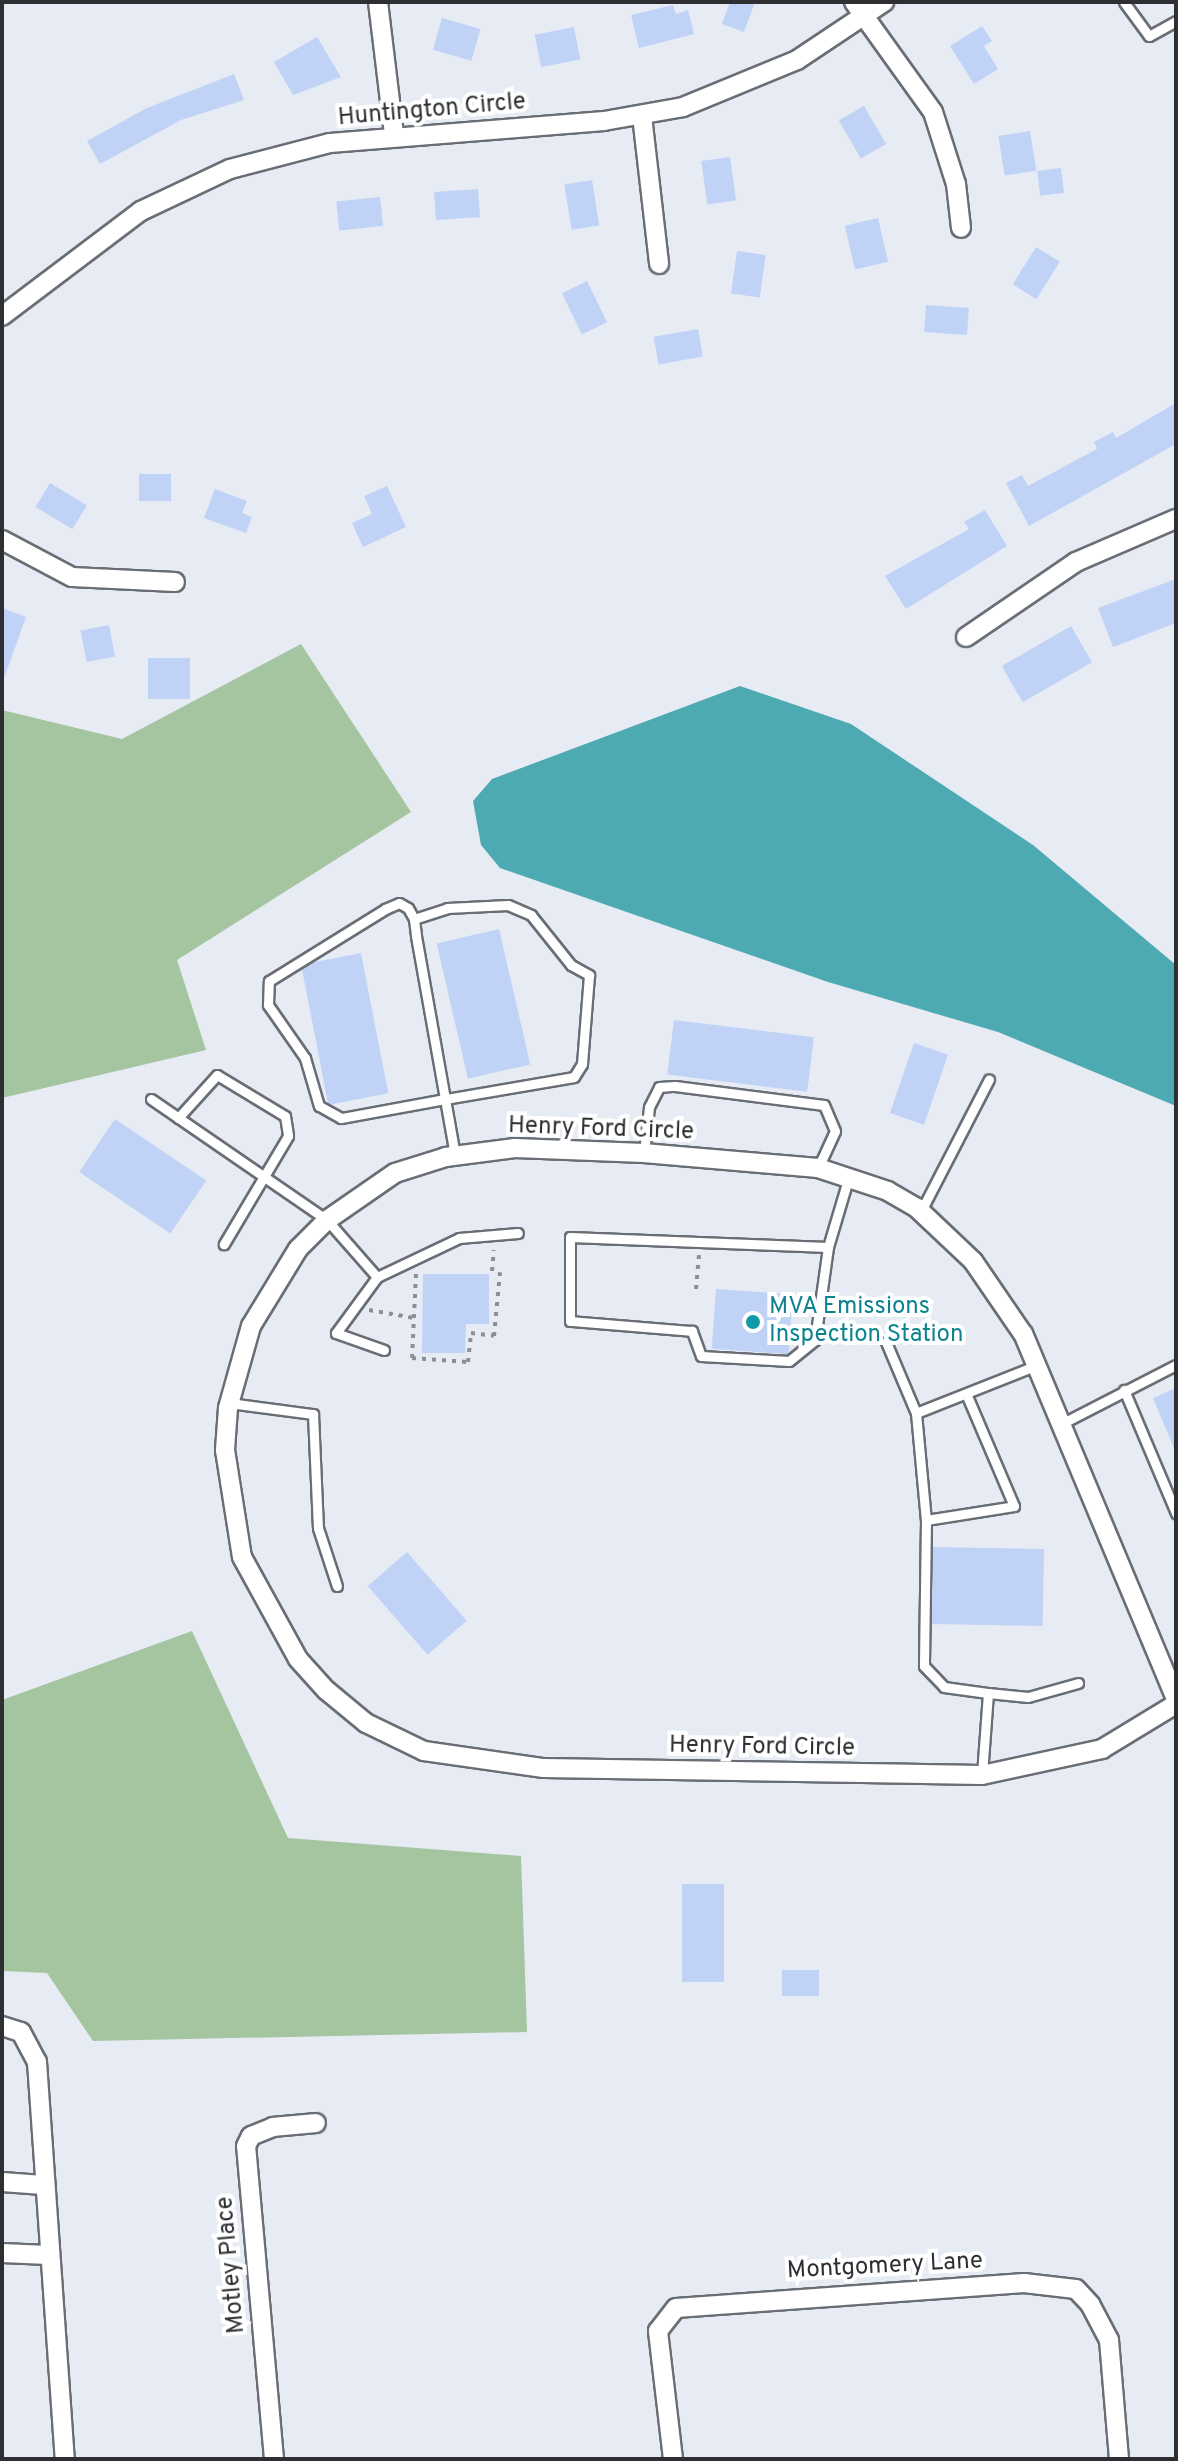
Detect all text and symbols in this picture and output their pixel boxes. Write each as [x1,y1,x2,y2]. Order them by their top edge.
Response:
street label: Huntington Circle [337,88,527,134]
street label: Henry Ford Circle [508,1112,694,1148]
place label: MVA Emissions Inspection Station [769,1294,963,1350]
marker: MVA Emissions Inspection Station [744,1313,762,1331]
street label: Henry Ford Circle [669,1732,855,1764]
street label: Motley Place [212,2195,252,2335]
street label: Montgomery Lane [786,2247,984,2287]

